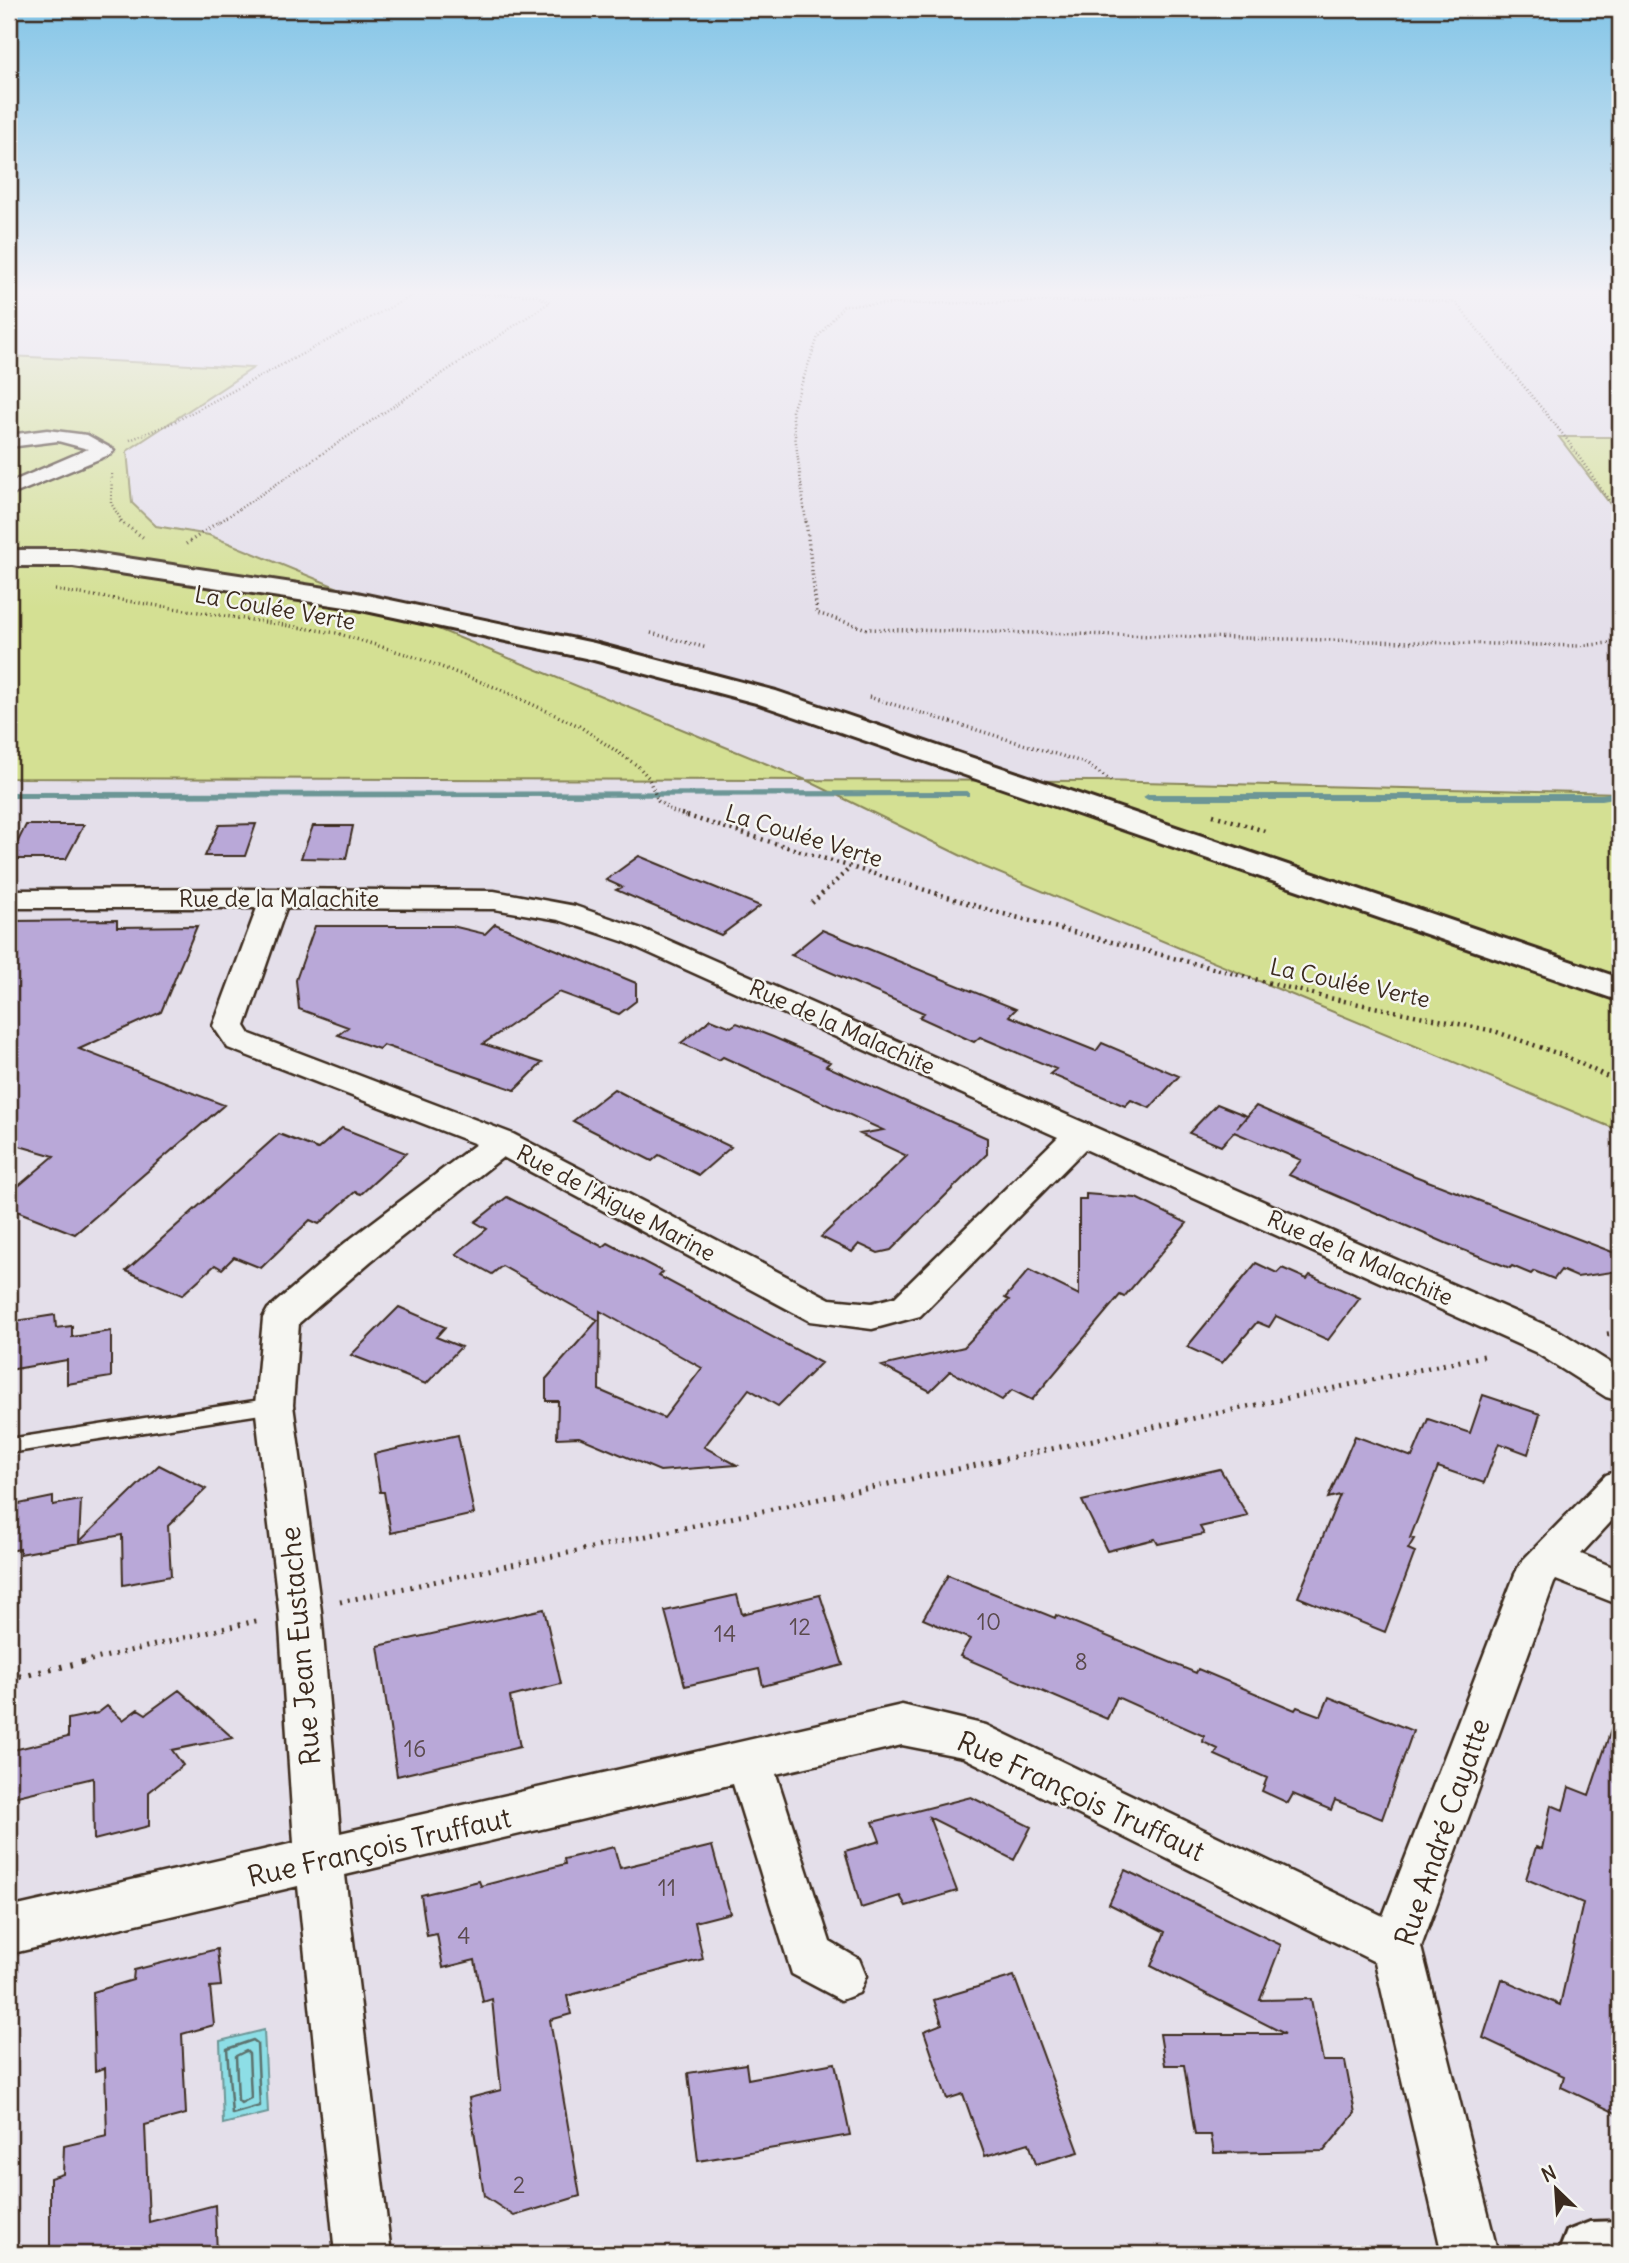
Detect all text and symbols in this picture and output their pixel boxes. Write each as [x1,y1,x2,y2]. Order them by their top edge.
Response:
street label: La Coulée Verte [192,579,358,636]
street label: La Coulée Verte [722,798,886,873]
street label: Rue de la Malachite [179,884,379,913]
street label: La Coulée Verte [1267,951,1433,1014]
street label: Rue de la Malachite [745,973,940,1081]
street label: Rue de l'Aigue Marine [512,1138,721,1267]
street label: Rue de la Malachite [1263,1204,1458,1312]
street label: Rue Jean Eustache [272,1525,328,1767]
house number: 10 [977,1607,1001,1636]
house number: 12 [789,1612,811,1641]
house number: 14 [714,1619,736,1648]
house number: 8 [1074,1647,1088,1676]
street label: Rue André Cayatte [1386,1714,1498,1950]
street label: Rue François Truffaut [951,1723,1211,1869]
house number: 16 [404,1734,426,1763]
street label: Rue François Truffaut [244,1799,514,1895]
house number: 11 [658,1873,676,1902]
house number: 4 [457,1921,471,1950]
north arrow [1520,2154,1590,2224]
text: N [1538,2160,1560,2187]
house number: 2 [513,2170,525,2199]

